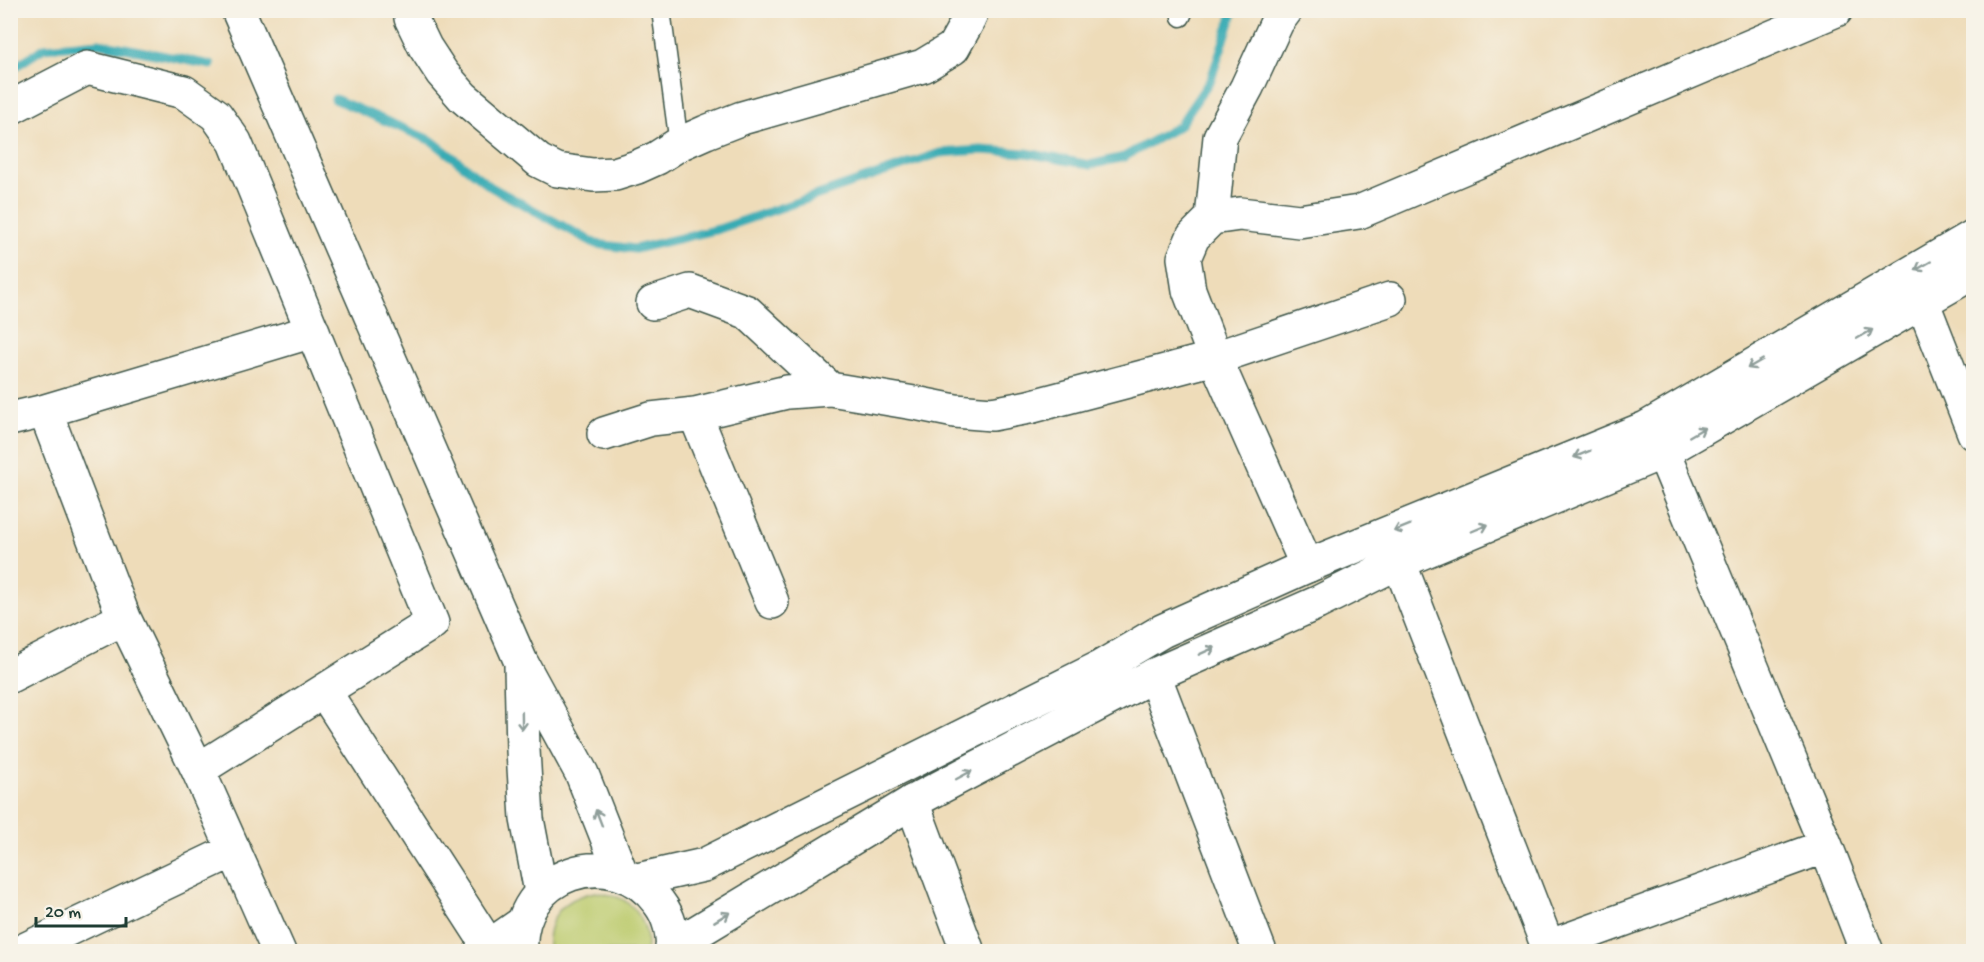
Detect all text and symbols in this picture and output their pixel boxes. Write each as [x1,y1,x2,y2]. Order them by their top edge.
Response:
one-way arrow [1915,260,1932,272]
one-way arrow [1856,328,1873,340]
one-way arrow [1747,358,1764,370]
one-way arrow [1688,426,1705,438]
one-way arrow [1573,449,1592,460]
one-way arrow [1471,522,1489,533]
one-way arrow [1393,523,1411,534]
one-way arrow [1198,645,1216,656]
one-way arrow [516,710,528,730]
one-way arrow [955,769,972,781]
one-way arrow [593,809,604,828]
scale bar [36,890,126,928]
text: 20 m [45,903,81,924]
one-way arrow [713,911,730,923]

